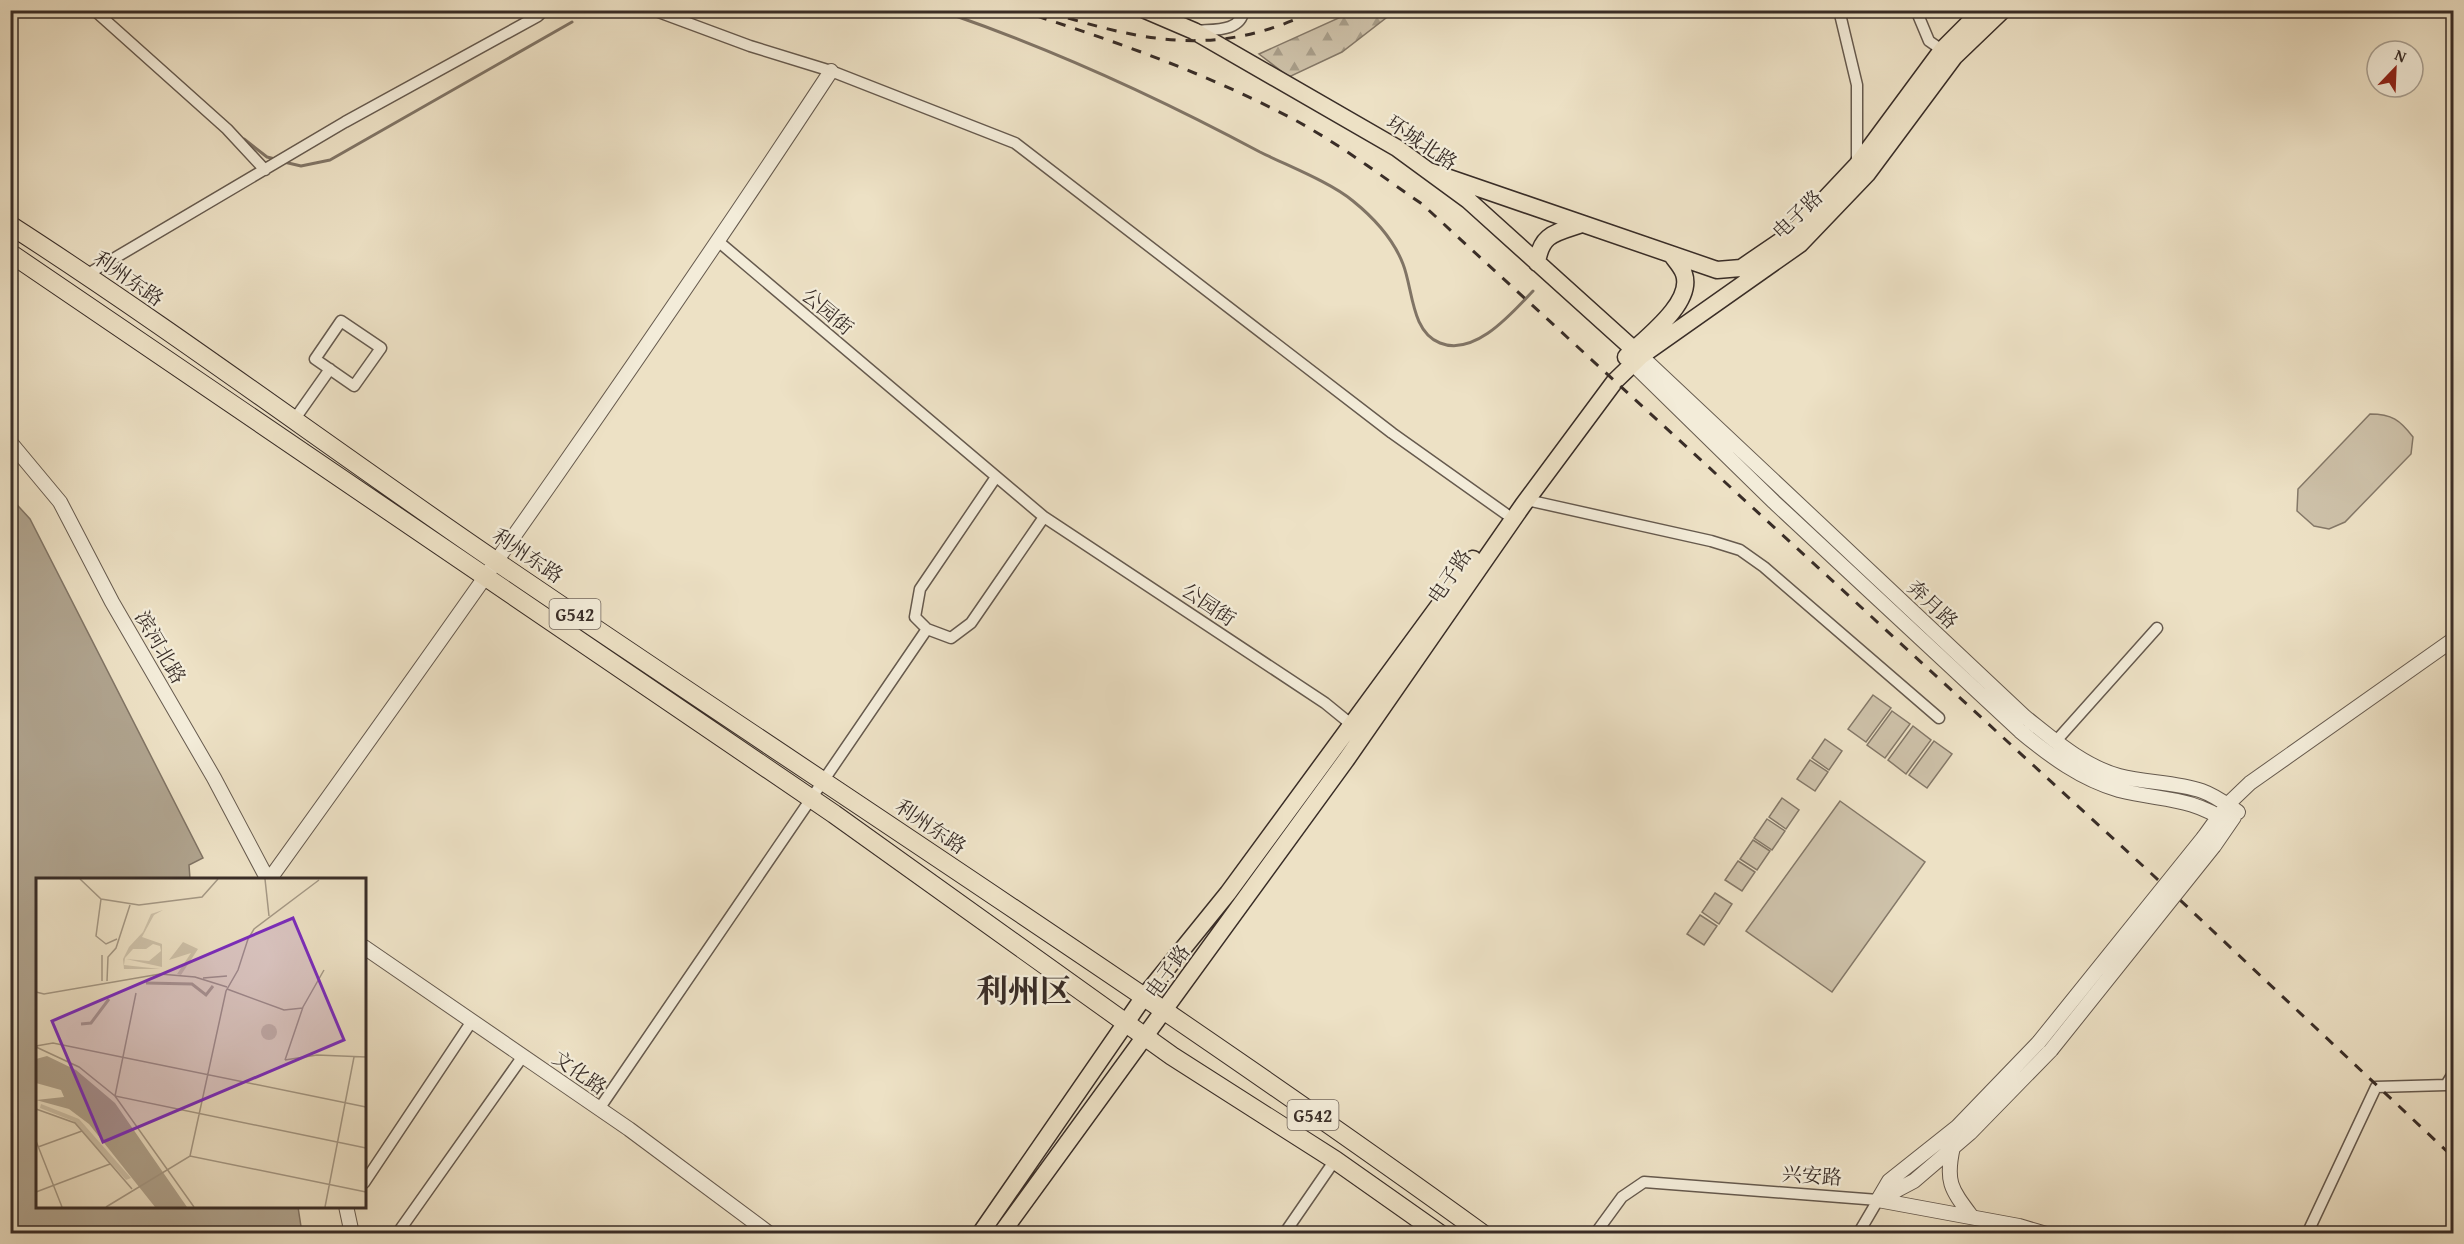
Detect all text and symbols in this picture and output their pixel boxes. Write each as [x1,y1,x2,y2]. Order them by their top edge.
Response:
north arrow [2365,39,2425,99]
text: N [2391,42,2411,68]
street label: 环城北路 [1381,108,1463,176]
street label: 电子路 [1765,183,1829,245]
street label: 利州东路 [88,243,170,313]
street label: 公园街 [796,281,860,341]
street label: 利州东路 [487,521,569,589]
street label: 电子路 [1420,543,1478,609]
street label: 奔月路 [1901,573,1965,635]
street label: 公园街 [1176,575,1242,633]
road number: G542 [550,599,600,629]
street label: 滨河北路 [128,605,194,689]
street label: 利州东路 [890,792,972,860]
inset map [36,878,366,1208]
street label: 电子路 [1138,938,1196,1004]
district label: 利州区 [976,967,1072,1014]
street label: 文化路 [547,1043,613,1101]
road number: G542 [1288,1100,1338,1130]
street label: 兴安路 [1781,1158,1843,1192]

